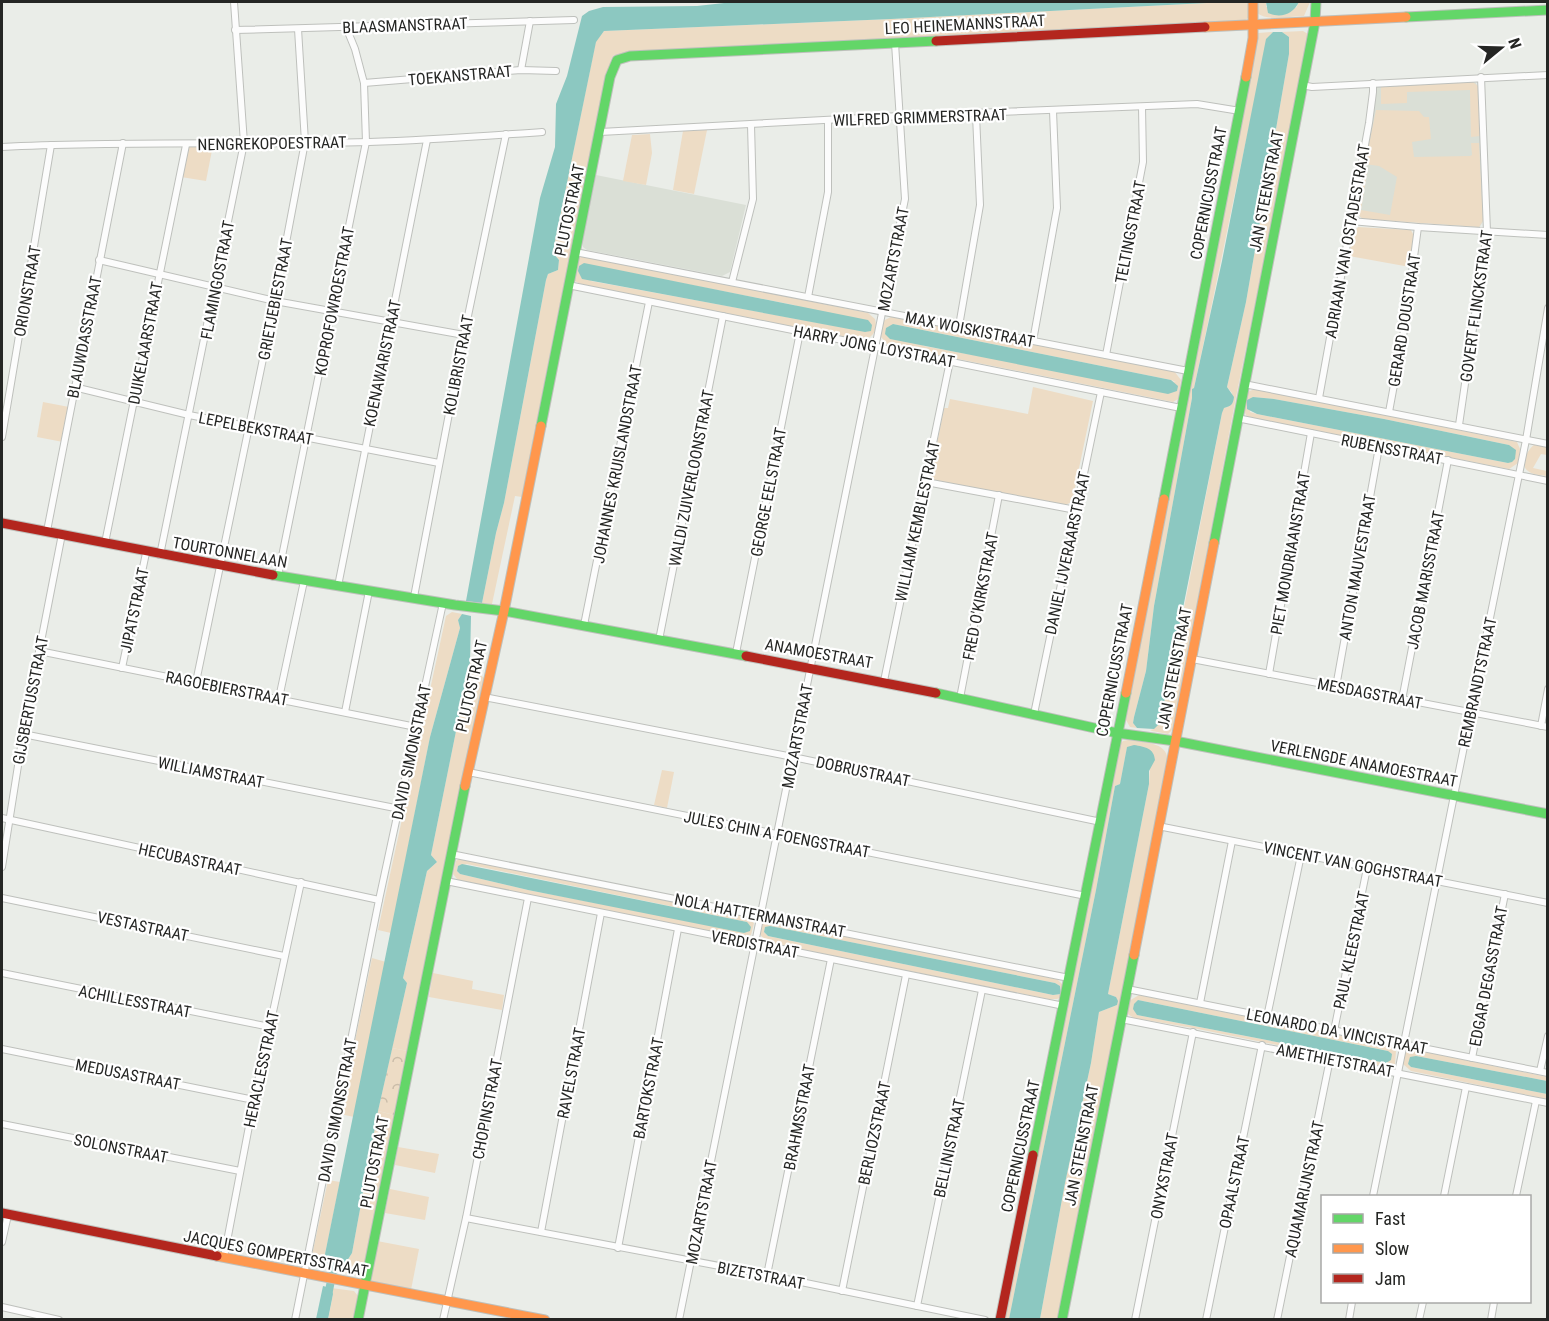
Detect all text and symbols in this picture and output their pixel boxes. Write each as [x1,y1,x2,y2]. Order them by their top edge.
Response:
street label: LEO HEINEMANNSTRAAT [884,11,1046,38]
street label: BLAASMANSTRAAT [342,14,468,37]
north arrow [1471,18,1531,78]
text: N [1504,36,1525,51]
street label: TOEKANSTRAAT [407,61,513,90]
street label: WILFRED GRIMMERSTRAAT [833,105,1007,130]
street label: COPERNICUSSTRAAT [1186,125,1231,261]
street label: JAN STEENSTRAAT [1245,129,1288,254]
street label: NENGREKOPOESTRAAT [197,133,347,154]
street label: ADRIAAN VAN OSTADESTRAAT [1321,142,1374,340]
street label: PLUTOSTRAAT [550,162,589,258]
street label: TELTINGSTRAAT [1111,179,1150,285]
street label: MOZARTSTRAAT [874,205,913,313]
street label: FLAMINGOSTRAAT [197,219,238,341]
street label: KOPROFOWROESTRAAT [311,225,358,377]
street label: GOVERT FLINCKSTRAAT [1456,229,1497,383]
street label: GRIETJEBIESTRAAT [254,237,297,362]
street label: ORIONSTRAAT [10,244,45,338]
street label: GERARD DOUSTRAAT [1385,252,1424,388]
street label: BLAUWDASSTRAAT [63,274,106,400]
street label: DUIKELAARSTRAAT [124,280,167,406]
street label: KOENAWARISTRAAT [360,298,405,428]
street label: MAX WOISKISTRAAT [903,308,1036,351]
street label: KOLIBRISTRAAT [439,313,478,417]
street label: HARRY JONG LOYSTRAAT [792,322,956,371]
street label: JOHANNES KRUISLANDSTRAAT [589,363,646,565]
street label: WALDI ZUIVERLOONSTRAAT [665,388,718,568]
street label: LEPELBEKSTRAAT [197,408,315,449]
street label: GEORGE EELSTRAAT [747,426,790,558]
street label: RUBENSSTRAAT [1339,430,1444,469]
street label: WILLIAM KEMBLESTRAAT [891,439,944,604]
street label: DANIEL IJVERAARSTRAAT [1041,470,1094,636]
street label: PIET MONDRIAANSTRAAT [1267,470,1314,636]
street label: ANTON MAUVESTRAAT [1335,492,1380,642]
street label: JACOB MARISSTRAAT [1403,509,1448,651]
street label: FRED O'KIRKSTRAAT [959,530,1002,662]
street label: TOURTONNELAAN [171,533,289,572]
street label: JIPATSTRAAT [116,566,153,655]
street label: COPERNICUSSTRAAT [1092,602,1137,738]
street label: JAN STEENSTRAAT [1153,606,1196,731]
street label: REMBRANDTSTRAAT [1454,615,1501,749]
street label: GIJSBERTUSSTRAAT [9,634,52,766]
street label: ANAMOESTRAAT [764,635,874,672]
street label: PLUTOSTRAAT [452,638,491,734]
street label: RAGOEBIERSTRAAT [164,667,290,710]
street label: MESDAGSTRAAT [1316,674,1424,713]
street label: MOZARTSTRAAT [778,682,817,790]
street label: DAVID SIMONSTRAAT [388,683,435,822]
street label: VERLENGDE ANAMOESTRAAT [1269,736,1459,791]
street label: DOBRUSTRAAT [814,752,912,791]
street label: WILLIAMSTRAAT [156,753,266,792]
street label: JULES CHIN A FOENGSTRAAT [682,807,872,862]
street label: VINCENT VAN GOGHSTRAAT [1262,838,1444,891]
street label: HECUBASTRAAT [137,839,243,880]
street label: PAUL KLEESTRAAT [1330,889,1373,1011]
street label: NOLA HATTERMANSTRAAT [673,890,847,941]
street label: EDGAR DEGASSTRAAT [1466,904,1511,1048]
street label: VESTASTRAAT [95,908,190,945]
street label: VERDISTRAAT [709,927,801,962]
street label: ACHILLESSTRAAT [77,981,193,1022]
street label: LEONARDO DA VINCISTRAAT [1245,1005,1429,1058]
street label: HERACLESSTRAAT [240,1009,283,1129]
street label: RAVELSTRAAT [553,1026,590,1120]
street label: DAVID SIMONSSTRAAT [314,1036,361,1184]
street label: BARTOKSTRAAT [629,1036,668,1141]
street label: AMETHIETSTRAAT [1275,1040,1395,1081]
street label: MEDUSASTRAAT [74,1055,182,1094]
street label: CHOPINSTRAAT [468,1057,507,1161]
street label: BRAHMSSTRAAT [780,1062,819,1172]
street label: COPERNICUSSTRAAT [997,1078,1044,1214]
street label: BERLIOZSTRAAT [854,1080,895,1187]
street label: JAN STEENSTRAAT [1060,1083,1103,1208]
street label: BELLINISTRAAT [930,1097,969,1199]
street label: PLUTOSTRAAT [356,1114,393,1210]
street label: AQUAMARIJNSTRAAT [1281,1119,1328,1259]
street label: SOLONSTRAAT [72,1130,170,1167]
street label: ONYXSTRAAT [1147,1131,1182,1221]
street label: OPAALSTRAAT [1215,1134,1254,1230]
street label: MOZARTSTRAAT [682,1158,721,1266]
legend [1321,1195,1531,1303]
text: Fast [1375,1208,1406,1229]
street label: JACQUES GOMPERTSSTRAAT [182,1226,370,1281]
text: Slow [1375,1238,1410,1259]
street label: BIZETSTRAAT [716,1258,806,1293]
text: Jam [1375,1268,1406,1289]

